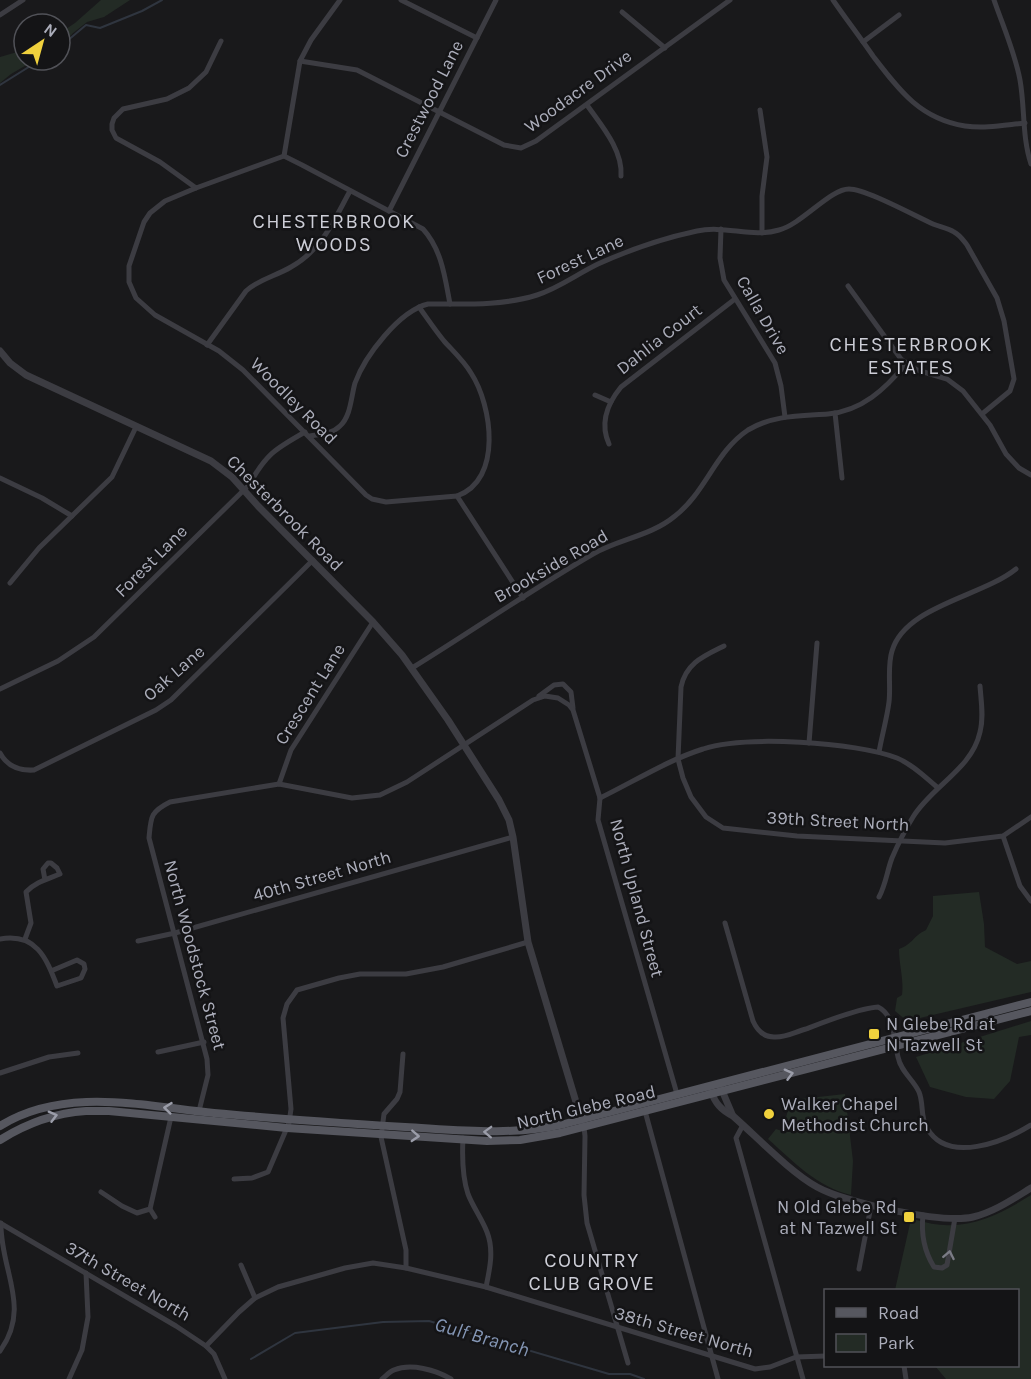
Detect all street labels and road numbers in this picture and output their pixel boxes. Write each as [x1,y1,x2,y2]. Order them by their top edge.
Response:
street label: Crestwood Lane [390,36,468,162]
street label: Woodacre Drive [520,45,636,137]
street label: Forest Lane [533,229,627,289]
street label: Calla Drive [732,272,794,358]
street label: Dahlia Court [612,299,706,379]
street label: Woodley Road [246,353,342,449]
street label: Chesterbrook Road [222,450,348,576]
street label: Forest Lane [110,520,192,602]
street label: Brookside Road [490,524,612,608]
street label: Crescent Lane [270,639,350,749]
street label: Oak Lane [139,640,209,706]
street label: 39th Street North [766,806,910,836]
street label: North Upland Street [605,816,669,980]
street label: 40th Street North [250,846,394,906]
street label: North Woodstock Street [159,858,231,1053]
street label: North Glebe Road [514,1080,658,1134]
street label: 37th Street North [61,1236,195,1326]
street label: 38th Street North [612,1302,756,1362]

